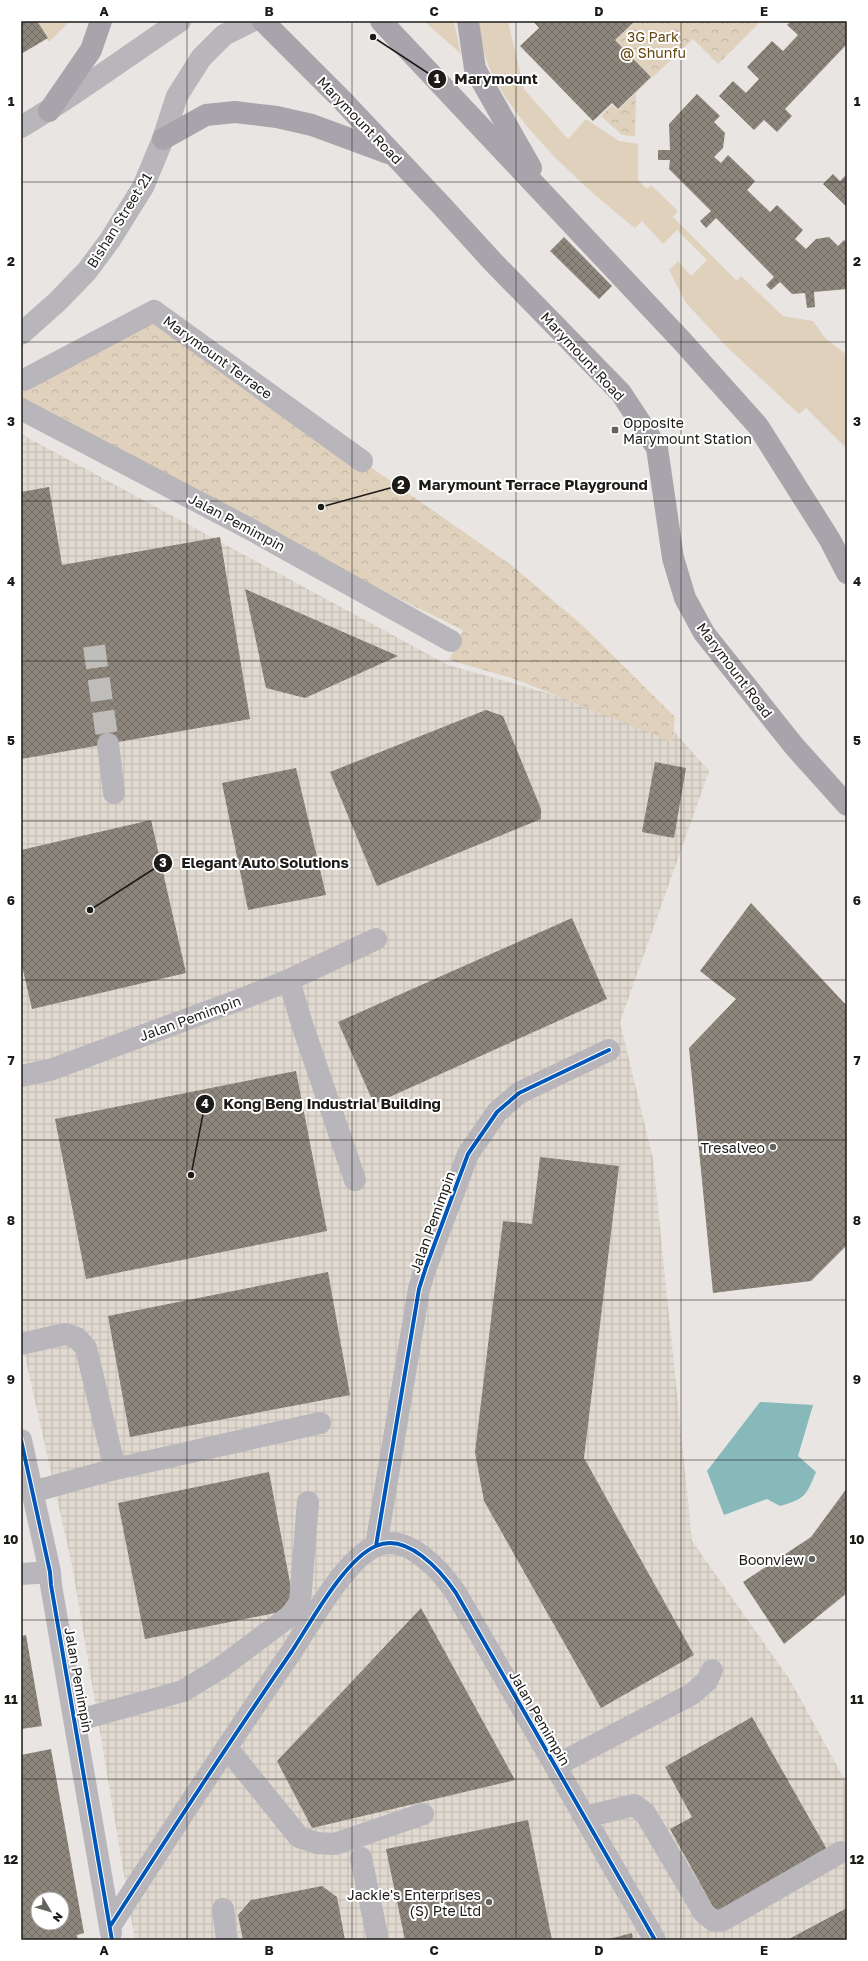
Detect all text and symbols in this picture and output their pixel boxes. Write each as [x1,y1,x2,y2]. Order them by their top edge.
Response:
text: A [99,3,109,19]
text: B [264,3,274,19]
text: C [429,3,439,19]
text: D [594,3,604,19]
text: E [760,3,768,19]
park label: 3G Park @ Shunfu [620,28,686,61]
callout: Marymount [427,66,546,93]
text: Marymount [454,69,538,87]
text: 1 [434,71,440,86]
street label: Marymount Road [314,73,406,167]
text: 1 [8,93,15,109]
text: 1 [854,93,861,109]
street label: Bishan Street 21 [83,169,155,271]
text: 2 [7,253,15,269]
text: 2 [853,253,861,269]
street label: Marymount Road [538,308,628,404]
street label: Marymount Terrace [160,312,276,402]
text: 3 [7,413,15,429]
text: 3 [853,413,861,429]
place label: Opposite Marymount Station [623,414,752,447]
marker: Opposite Marymount Station [610,425,620,435]
callout: Marymount Terrace Playground [391,472,656,499]
text: Marymount Terrace Playground [418,475,648,493]
text: 2 [397,477,405,492]
street label: Jalan Pemimpin [186,489,288,555]
text: 4 [7,573,15,589]
text: 4 [853,573,861,589]
street label: Marymount Road [694,619,776,721]
text: 5 [7,732,15,748]
text: 5 [853,732,861,748]
callout: Elegant Auto Solutions [153,850,357,877]
text: Elegant Auto Solutions [181,853,349,871]
text: 3 [159,855,167,870]
text: 6 [7,892,15,908]
text: 6 [853,892,861,908]
street label: Jalan Pemimpin [137,992,243,1044]
text: 7 [7,1052,15,1068]
text: 7 [853,1052,861,1068]
callout: Kong Beng Industrial Building [195,1090,448,1117]
text: Kong Beng Industrial Building [223,1094,441,1112]
text: 4 [201,1096,209,1111]
place label: Tresalveo [701,1139,765,1156]
marker: Tresalveo [768,1142,778,1152]
street label: Jalan Pemimpin [406,1169,458,1275]
text: 8 [7,1212,15,1228]
text: 8 [853,1212,861,1228]
text: 9 [7,1371,15,1387]
text: 9 [853,1371,861,1387]
text: 10 [3,1531,19,1547]
text: 10 [849,1531,865,1547]
place label: Boonview [739,1551,804,1568]
marker: Boonview [807,1554,817,1564]
street label: Jalan Pemimpin [61,1626,97,1734]
street label: Jalan Pemimpin [506,1667,574,1769]
text: 11 [4,1691,18,1707]
text: 11 [850,1691,864,1707]
text: 12 [4,1851,18,1867]
text: 12 [850,1851,864,1867]
place label: Jackie's Enterprises (S) Pte Ltd [347,1886,481,1919]
north arrow [30,1891,70,1931]
marker: Jackie's Enterprises (S) Pte Ltd [484,1897,494,1907]
text: N [51,1910,66,1925]
text: A [99,1942,109,1958]
text: B [264,1942,274,1958]
text: C [429,1942,439,1958]
text: D [594,1942,604,1958]
text: E [760,1942,768,1958]

